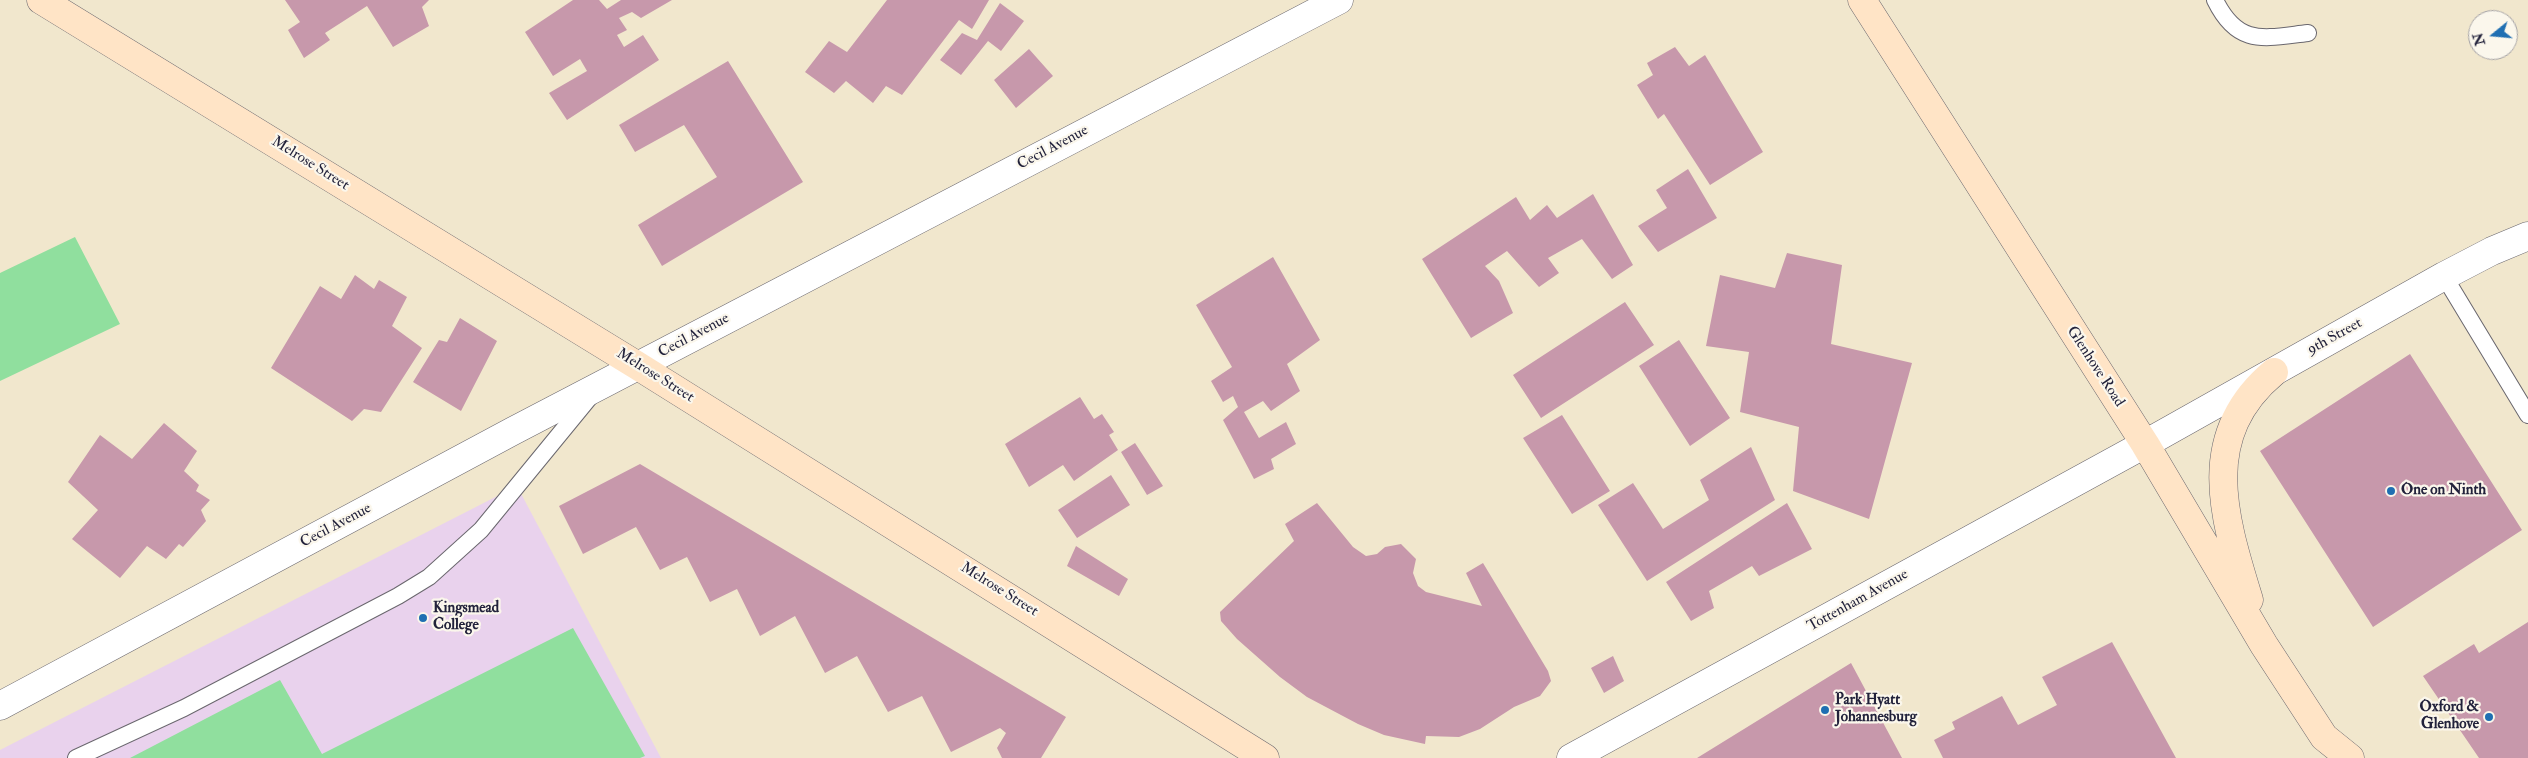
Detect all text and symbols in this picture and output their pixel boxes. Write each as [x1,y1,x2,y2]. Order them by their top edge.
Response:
north arrow [2468,10,2518,60]
text: N [2469,31,2489,48]
street label: Cecil Avenue [1014,122,1092,174]
street label: Melrose Street [268,133,352,195]
street label: Cecil Avenue [655,310,733,362]
street label: 9th Street [2305,315,2365,359]
street label: Glenhove Road [2062,323,2128,411]
street label: Melrose Street [613,345,697,407]
place label: One on Ninth [2401,482,2486,500]
marker: One on Ninth [2385,485,2397,497]
street label: Cecil Avenue [297,500,375,552]
street label: Melrose Street [957,559,1041,621]
street label: Tottenham Avenue [1804,566,1912,636]
place label: Kingsmead College [433,600,499,635]
marker: Kingsmead College [417,612,429,624]
place label: Park Hyatt Johannesburg [1835,692,1917,727]
place label: Oxford & Glenhove [2420,699,2479,734]
marker: Park Hyatt Johannesburg [1819,704,1831,716]
marker: Oxford & Glenhove [2483,711,2495,723]

